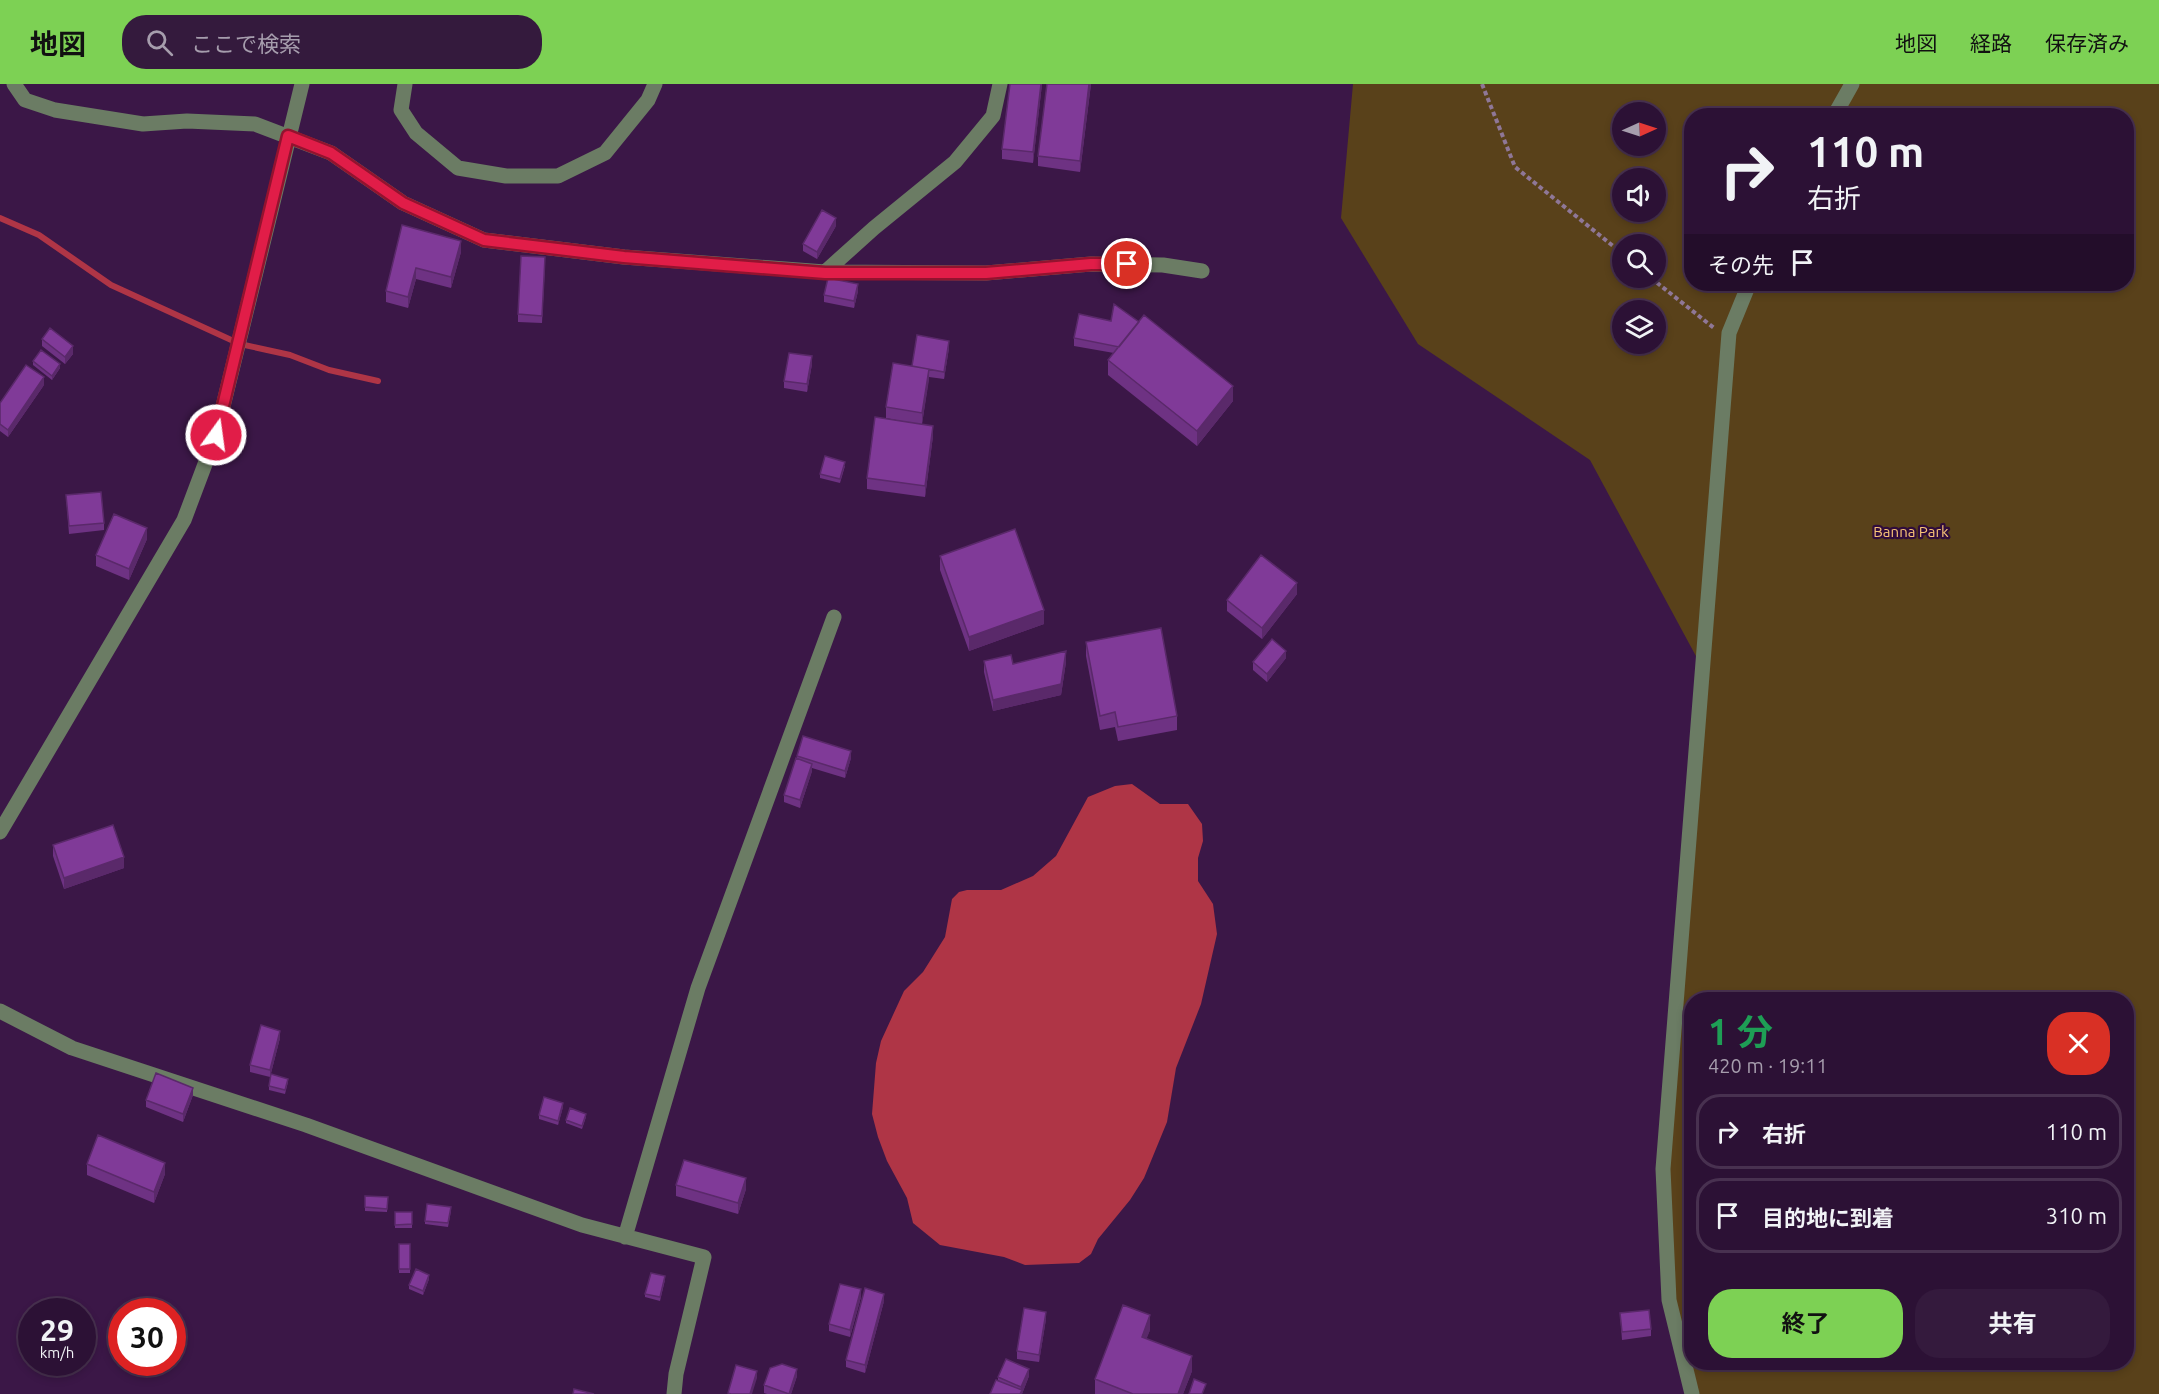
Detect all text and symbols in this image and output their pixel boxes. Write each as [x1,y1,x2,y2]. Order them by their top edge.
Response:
search box [122,15,542,69]
icon: search [143,26,176,59]
text: 地図 [30,28,86,59]
text: ここで検索 [191,31,301,56]
text: 地図 [1895,31,1937,55]
text: 経路 [1970,31,2012,55]
text: 保存済み [2045,31,2129,55]
north arrow [1612,102,1666,156]
map controls [1612,102,1666,354]
text: 110 m [1807,128,1924,175]
icon: right [1708,132,1786,210]
button: sound [1612,168,1666,222]
text: 右折 [1807,183,1861,213]
button: search [1612,234,1666,288]
pin [1101,238,1152,289]
icon: arrive [1786,246,1819,279]
icon: arrive [1110,247,1143,280]
text: その先 [1708,252,1774,277]
button: layers [1612,300,1666,354]
position arrow [184,403,248,467]
park label: Banna Park [1873,523,1949,540]
text: 1 分 [1708,1011,1773,1052]
button: close [2047,1012,2110,1075]
text: 420 m · 19:11 [1708,1054,1828,1077]
icon: right [1711,1115,1744,1148]
text: 110 m [2046,1119,2107,1144]
text: 右折 [1762,1121,1806,1146]
icon: arrive [1711,1199,1744,1232]
text: 310 m [2046,1203,2107,1228]
text: 目的地に到着 [1762,1205,1894,1230]
button: 終了 [1708,1289,1903,1358]
button: 共有 [1915,1289,2110,1358]
speed limit sign: 30 [108,1298,186,1376]
text: 29 [40,1313,74,1347]
text: km/h [40,1344,74,1361]

